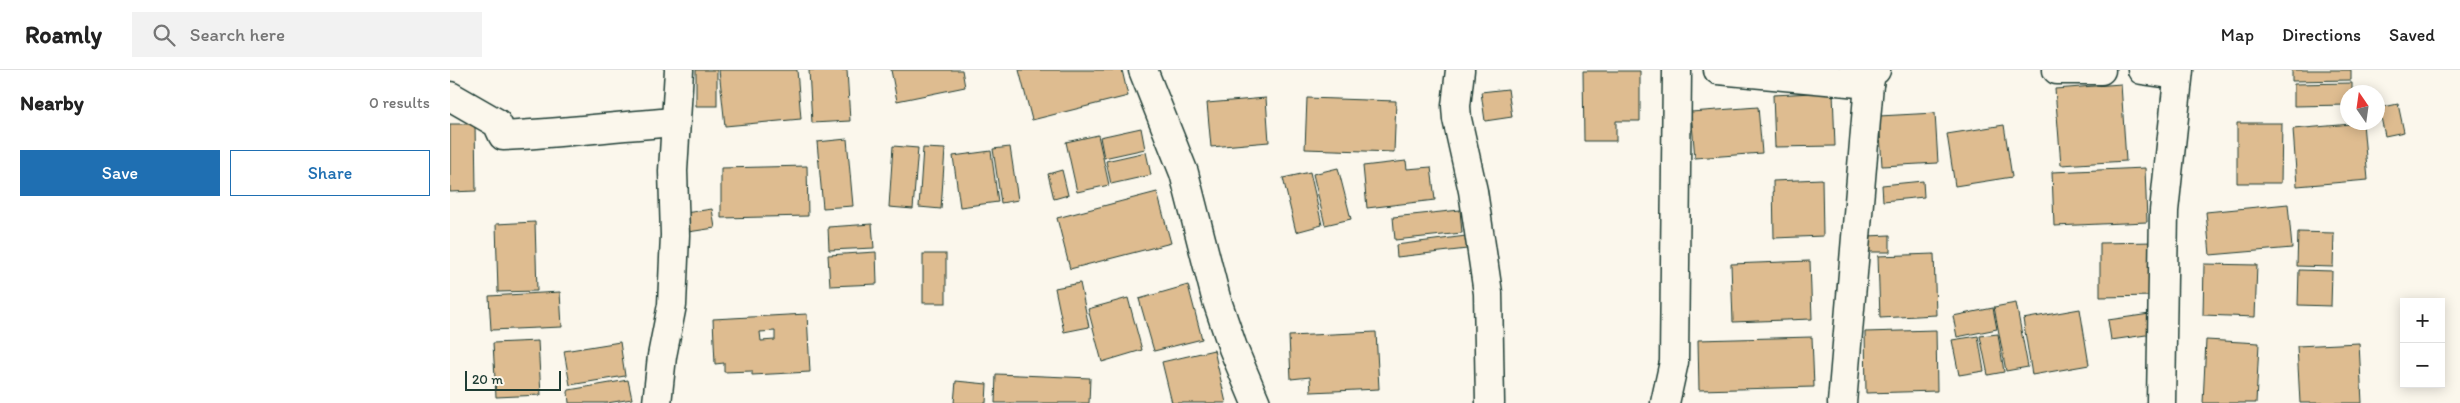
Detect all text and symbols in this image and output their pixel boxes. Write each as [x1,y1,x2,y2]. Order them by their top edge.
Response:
search box [132,12,482,57]
text: Roamly [25,20,102,49]
icon: search [150,21,178,49]
text: Search here [190,23,285,46]
text: Map [2221,24,2254,46]
text: Directions [2282,24,2361,46]
text: Saved [2389,24,2435,46]
north arrow [2340,85,2385,130]
text: Nearby [20,90,84,115]
text: 0 results [369,93,430,112]
button: Save [20,150,220,196]
button: Share [230,150,430,196]
map controls [2400,298,2445,388]
button: + [2400,298,2445,343]
button: − [2400,343,2445,388]
scale bar [465,368,561,391]
text: 20 m [472,371,503,388]

